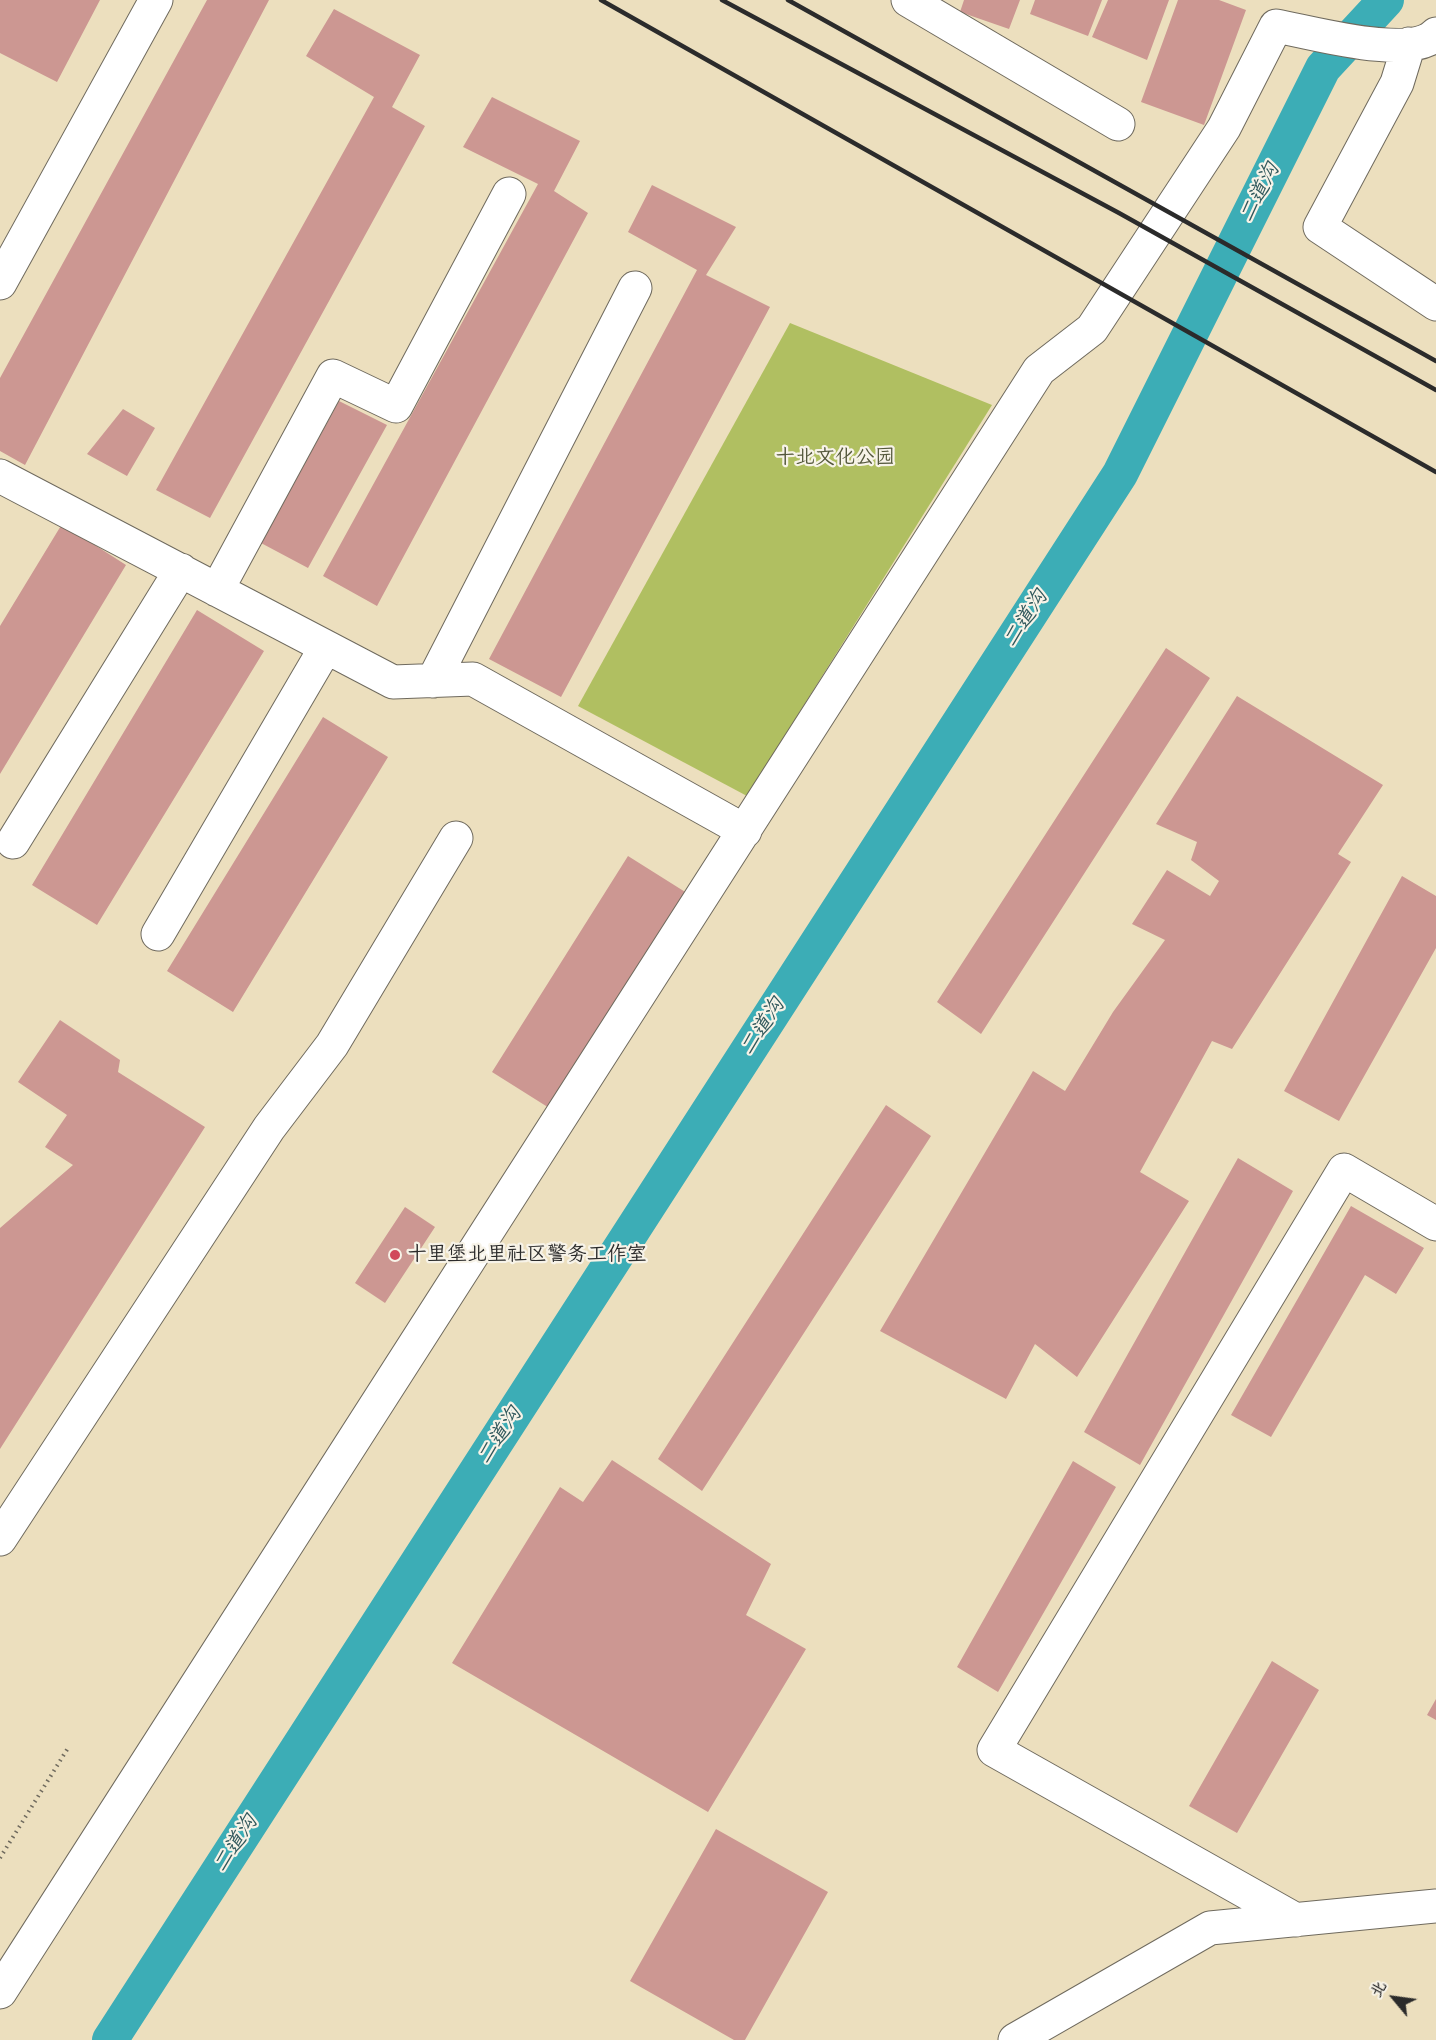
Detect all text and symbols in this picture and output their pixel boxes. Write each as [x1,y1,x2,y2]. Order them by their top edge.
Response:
water label: 二道沟 [1234,159,1286,227]
park label: 十北文化公园 [775,446,895,470]
water label: 二道沟 [998,586,1054,652]
water label: 二道沟 [735,994,791,1060]
place label: 十里堡北里社区警务工作室 [407,1243,647,1267]
marker: 十里堡北里社区警务工作室 [388,1248,402,1262]
water label: 二道沟 [472,1403,528,1469]
water label: 二道沟 [208,1811,264,1877]
north arrow [1364,1968,1424,2028]
text: 北 [1361,1975,1394,2003]

